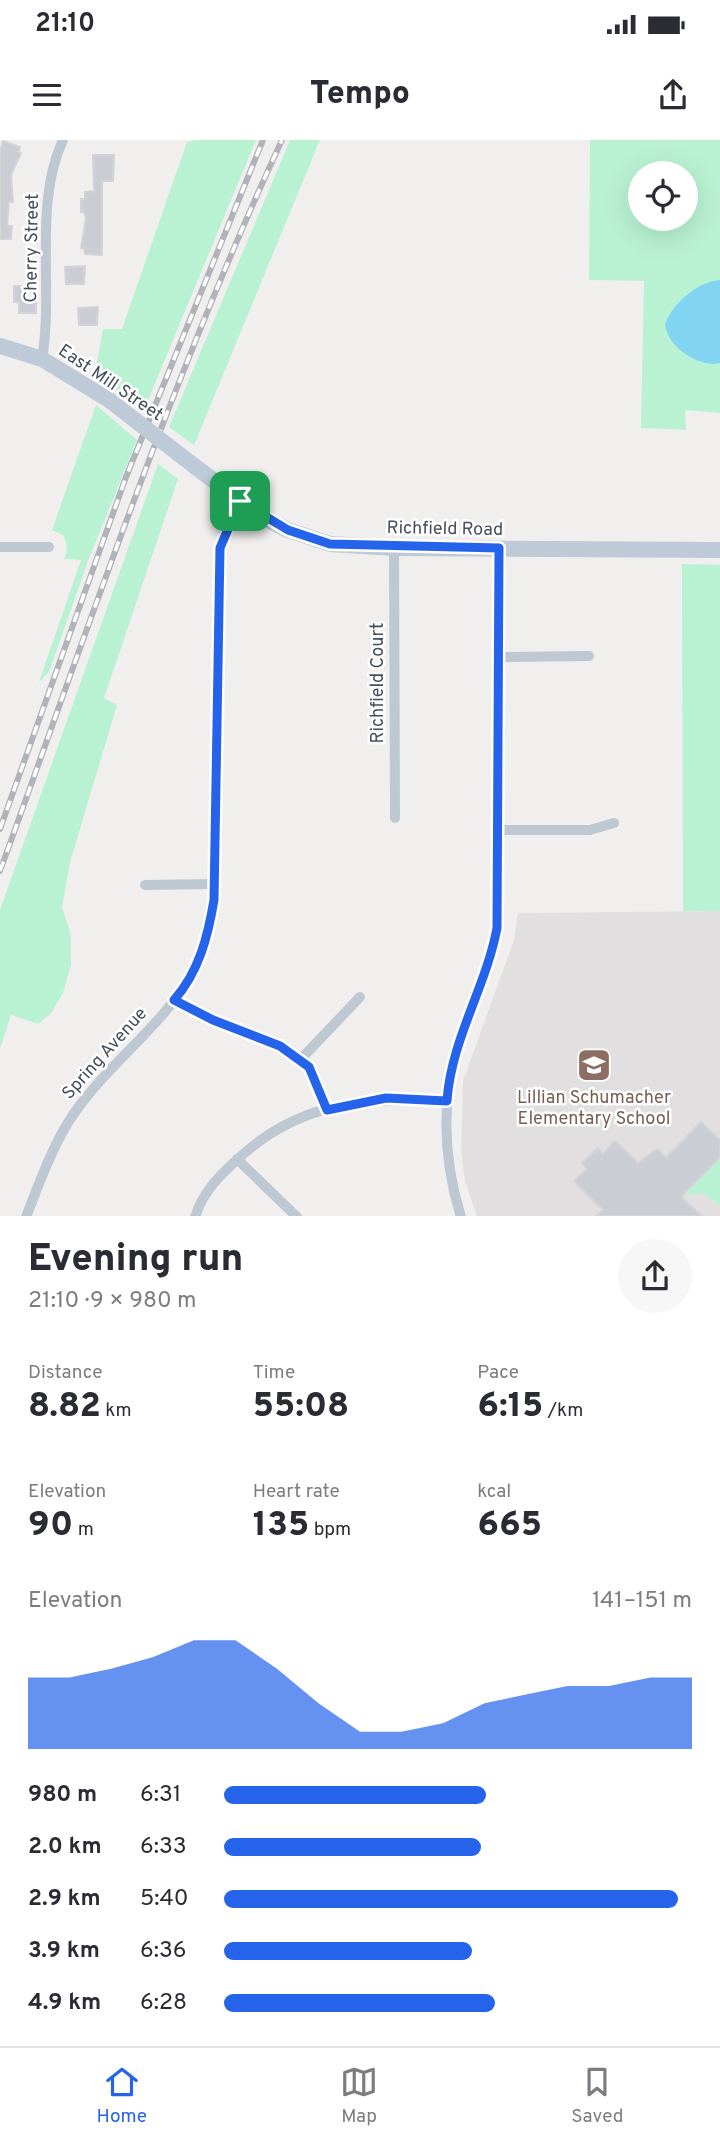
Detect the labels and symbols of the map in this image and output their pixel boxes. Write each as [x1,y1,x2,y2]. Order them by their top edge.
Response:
street label: Cherry Street [20,193,45,303]
street label: East Mill Street [53,340,167,427]
pin [210,471,270,531]
street label: Richfield Road [386,517,504,542]
street label: Richfield Court [367,622,390,744]
street label: Spring Avenue [58,1003,153,1105]
school or university icon: Lillian Schumacher Elementary School [575,1046,613,1084]
place label: Lillian Schumacher Elementary School [517,1087,671,1131]

